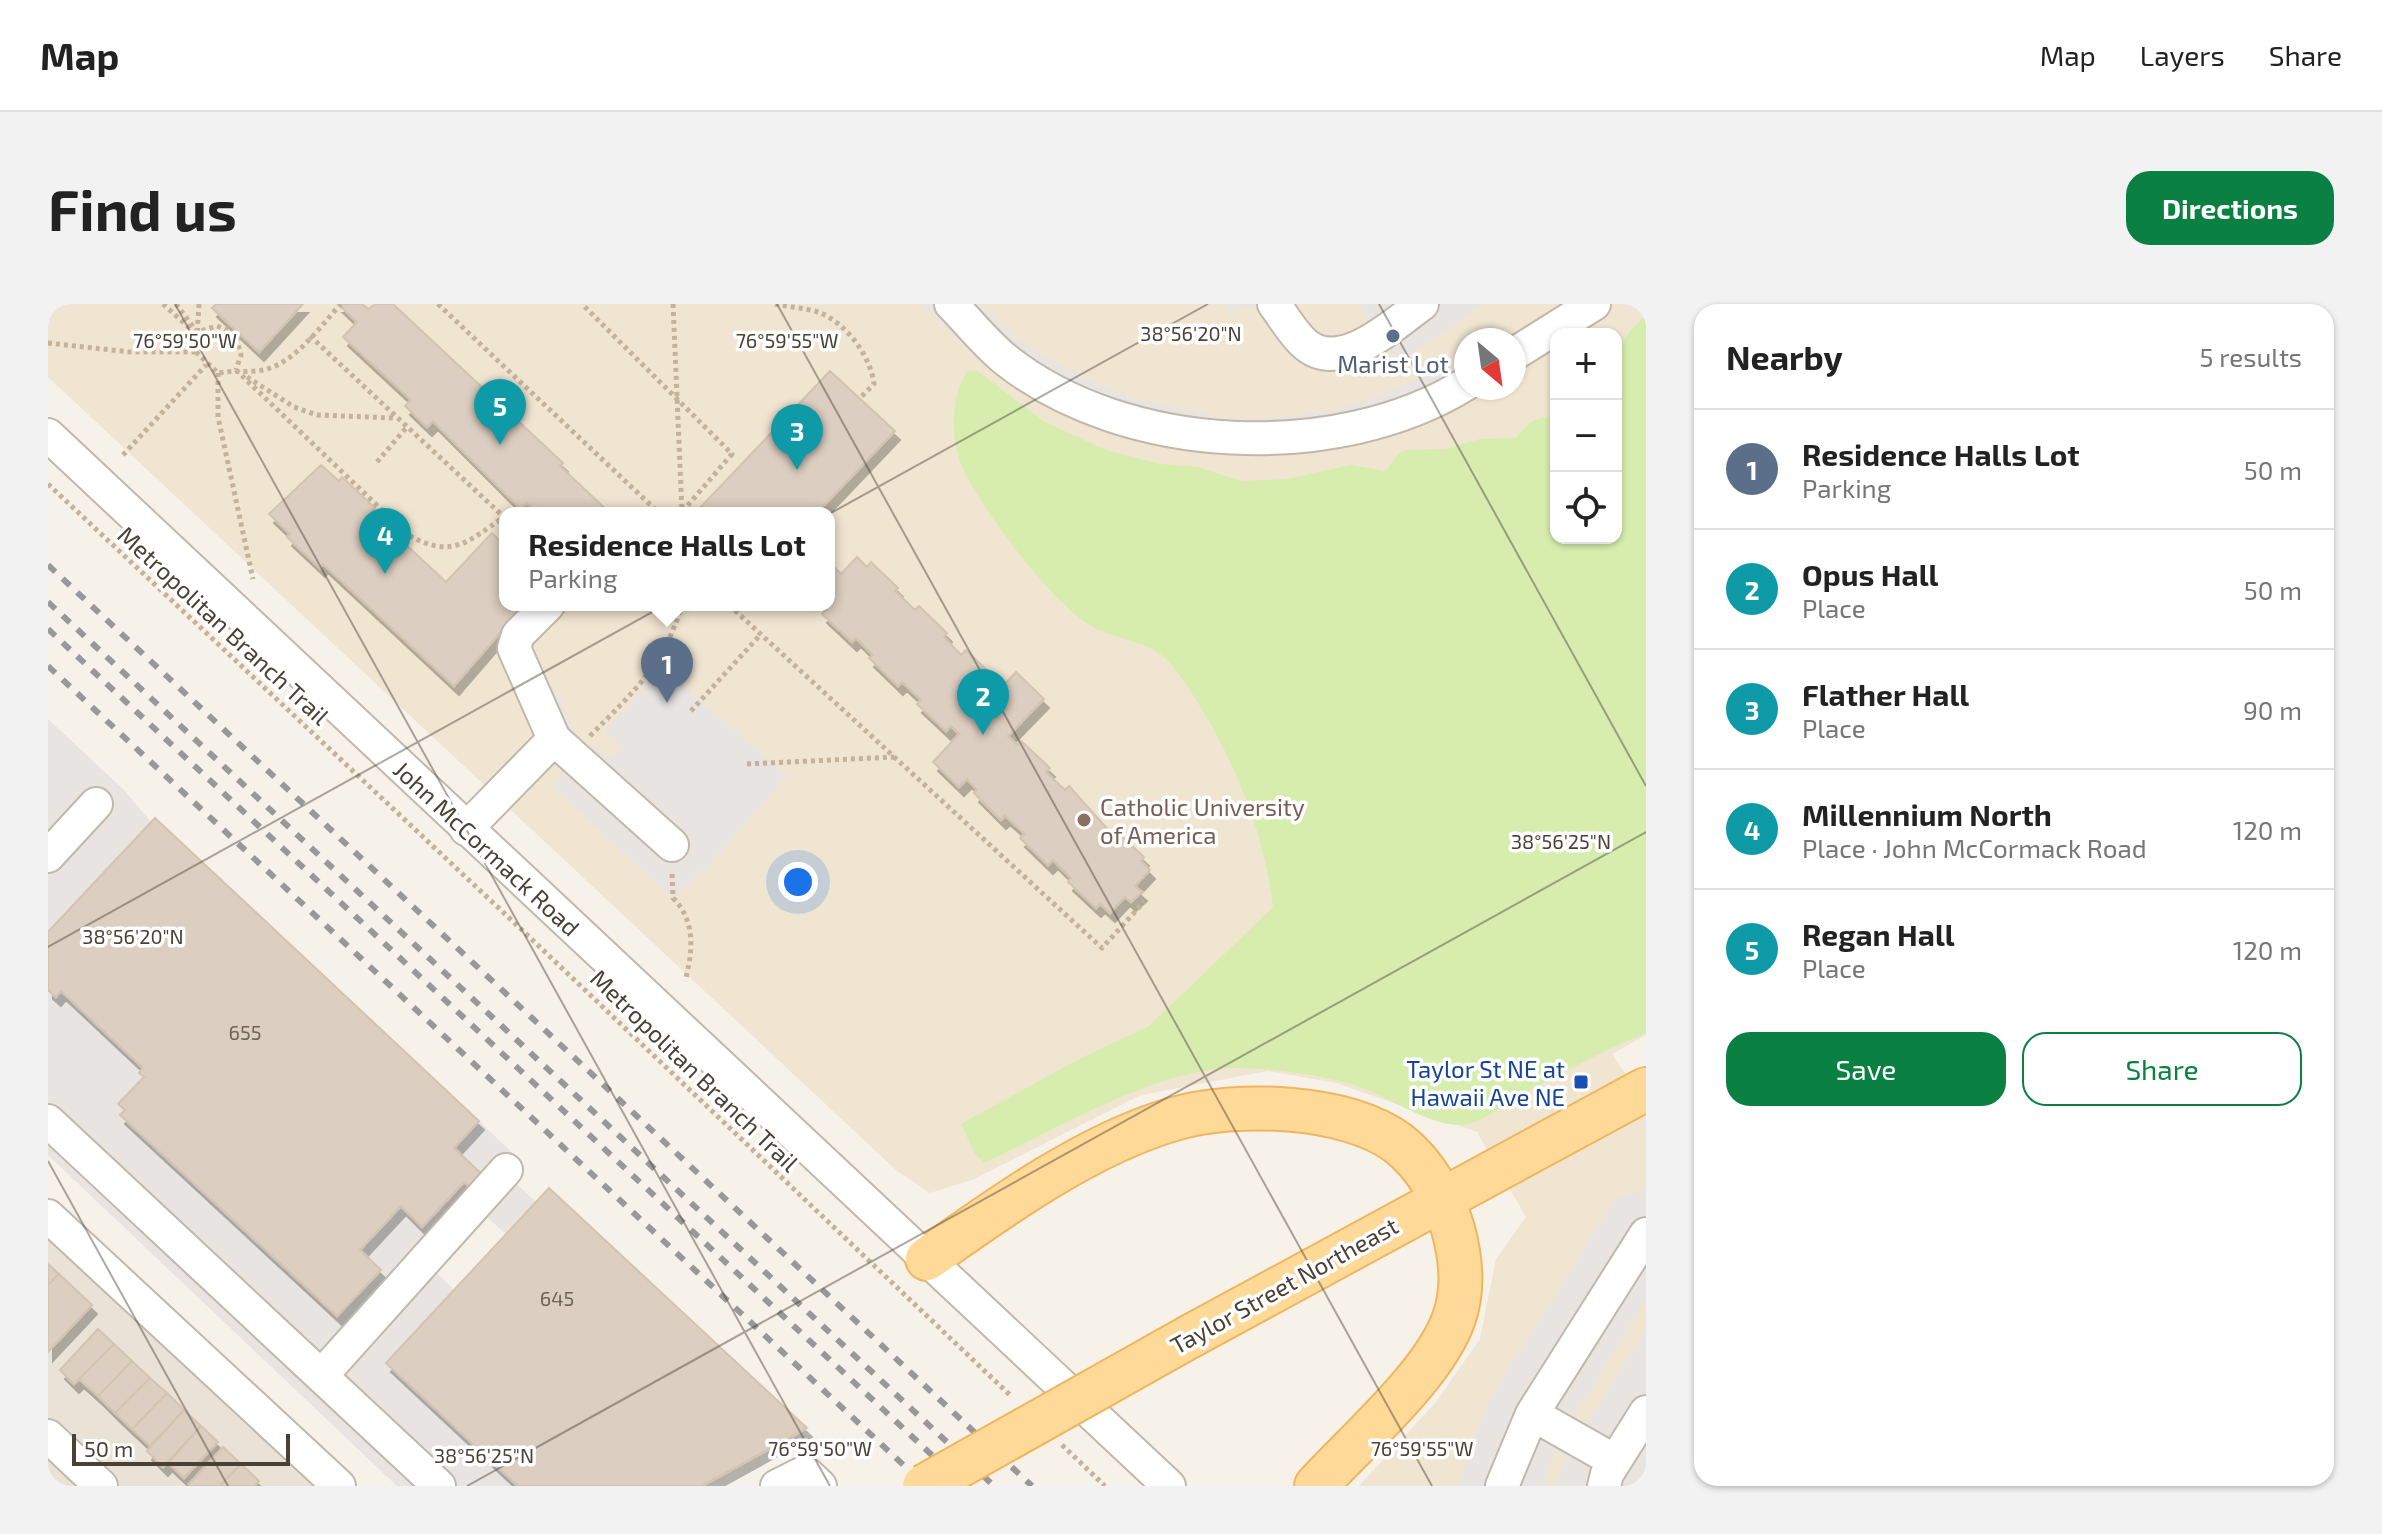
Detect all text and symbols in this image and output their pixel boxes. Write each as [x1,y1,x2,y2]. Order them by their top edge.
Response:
text: Map [40,32,119,78]
text: Map [2040,38,2096,72]
text: Layers [2140,38,2225,72]
text: Share [2269,38,2342,72]
button: Directions [2126,171,2334,245]
text: Find us [48,175,237,242]
text: 38°56'20"N [1140,321,1242,345]
marker: Marist Lot [1384,327,1402,345]
text: 76°59'50"W [133,328,237,352]
text: 76°59'55"W [736,328,838,352]
north arrow [1454,328,1526,400]
map controls [1550,328,1622,544]
button: + [1550,328,1622,400]
text: Nearby [1726,336,1843,377]
text: 5 results [2200,341,2302,372]
place label: Marist Lot [1337,349,1449,378]
pin: 5 [474,379,526,445]
button: − [1550,400,1622,472]
pin: 3 [771,404,823,470]
text: Residence Halls Lot [1802,436,2080,472]
text: 1 [1746,454,1758,485]
text: 50 m [2244,454,2302,485]
button: locate [1550,472,1622,544]
text: Parking [1802,472,1891,503]
popup [499,507,835,611]
pin: 4 [359,508,411,574]
street label: Metropolitan Branch Trail [112,520,336,730]
text: Residence Halls Lot [528,526,806,562]
text: Opus Hall [1802,556,1938,592]
text: Parking [528,562,617,593]
text: 2 [1744,574,1760,605]
text: 50 m [2244,574,2302,605]
text: Place [1802,592,1866,623]
pin: 1 [641,637,693,703]
pin: 2 [957,669,1009,735]
text: Flather Hall [1802,676,1969,712]
text: 3 [1745,694,1759,725]
text: 90 m [2243,694,2302,725]
text: Place [1802,712,1866,743]
street label: John McCormack Road [388,754,586,942]
place label: Catholic University of America [1100,792,1305,849]
text: Millennium North [1802,796,2052,832]
marker: Catholic University of America [1075,811,1093,829]
text: 4 [1744,814,1760,845]
text: 120 m [2233,814,2302,845]
text: 38°56'25"N [1511,829,1611,853]
text: Place · John McCormack Road [1802,832,2147,863]
your location [778,862,818,902]
text: Regan Hall [1802,916,1955,952]
text: 38°56'20"N [82,924,184,948]
text: 5 [1745,934,1759,965]
text: 120 m [2233,934,2302,965]
text: Place [1802,952,1866,983]
street label: Metropolitan Branch Trail [585,963,805,1177]
house number: 655 [229,1020,261,1044]
button: Save [1726,1032,2006,1106]
button: Share [2022,1032,2302,1106]
place label: Taylor St NE at Hawaii Ave NE [1406,1054,1565,1111]
marker: Taylor St NE at Hawaii Ave NE [1572,1073,1590,1091]
street label: Taylor Street Northeast [1165,1210,1403,1360]
house number: 645 [540,1286,574,1310]
scale bar [72,1430,290,1466]
text: 50 m [84,1435,133,1461]
text: 76°59'50"W [768,1436,872,1460]
text: 76°59'55"W [1371,1436,1473,1460]
text: 38°56'25"N [434,1443,534,1467]

